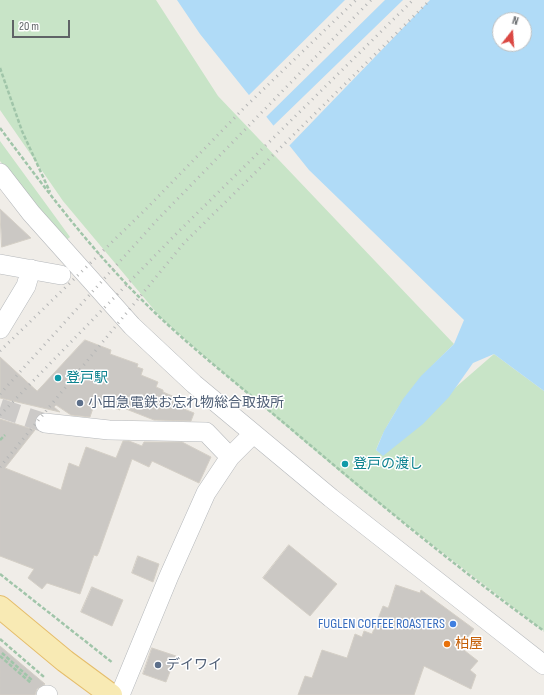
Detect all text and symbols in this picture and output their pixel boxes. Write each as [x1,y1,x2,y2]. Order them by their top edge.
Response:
scale bar [14,12,72,38]
north arrow [492,12,532,52]
text: N [511,14,520,28]
text: 20 m [19,19,39,34]
place label: 登戸駅 [66,370,108,386]
marker: 登戸駅 [53,373,63,383]
place label: 小田急電鉄お忘れ物総合取扱所 [88,395,284,411]
marker: 小田急電鉄お忘れ物総合取扱所 [75,398,85,408]
place label: 登戸の渡し [353,456,423,472]
marker: 登戸の渡し [340,459,350,469]
place label: FUGLEN COFFEE ROASTERS [318,616,445,632]
marker: FUGLEN COFFEE ROASTERS [448,619,458,629]
place label: 柏屋 [455,636,483,652]
marker: 柏屋 [442,639,452,649]
place label: デイワイ [166,657,222,673]
marker: デイワイ [153,660,163,670]

